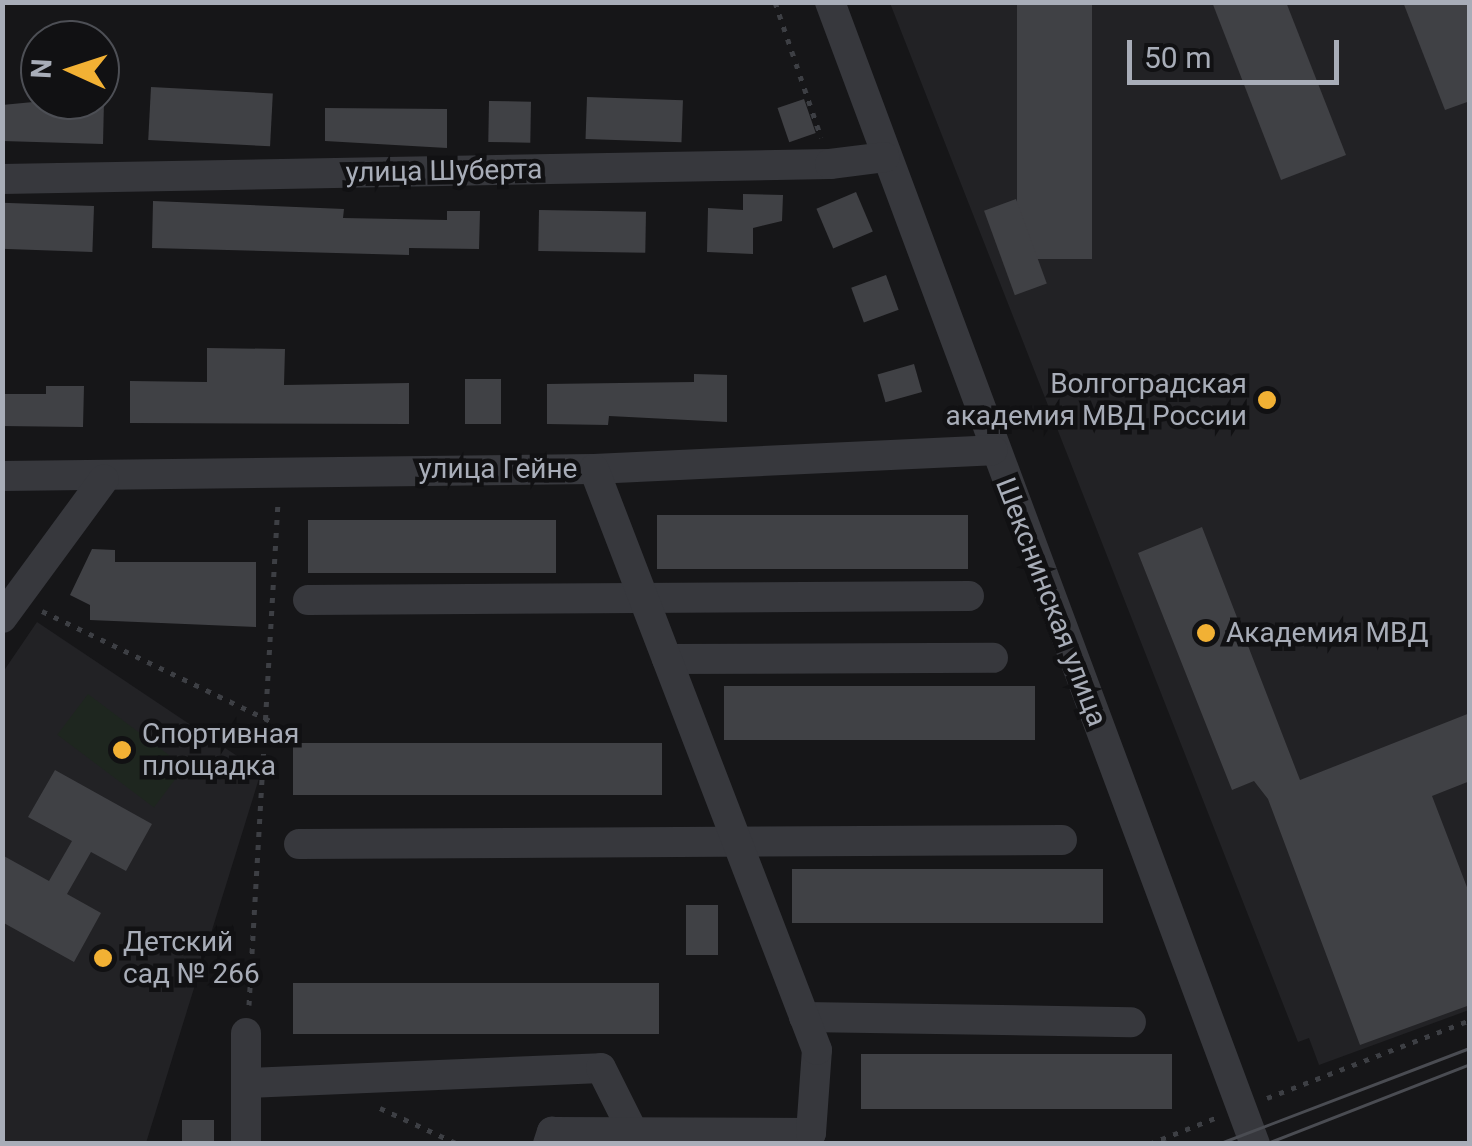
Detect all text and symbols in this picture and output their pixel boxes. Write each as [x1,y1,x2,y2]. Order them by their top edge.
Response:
north arrow [20,20,120,120]
scale bar [1132,20,1344,82]
text: 50 m [1144,40,1211,75]
text: N [25,58,59,79]
street label: улица Шуберта [345,152,543,190]
place label: Волгоградская академия МВД России [945,367,1247,433]
marker: Волгоградская академия МВД России [1256,389,1278,411]
street label: улица Гейне [419,452,577,486]
street label: Шекснинская улица [988,473,1114,731]
place label: Академия МВД [1226,616,1429,650]
marker: Академия МВД [1195,622,1217,644]
place label: Спортивная площадка [142,717,299,783]
marker: Спортивная площадка [111,739,133,761]
place label: Детский сад № 266 [123,925,260,991]
marker: Детский сад № 266 [92,947,114,969]

